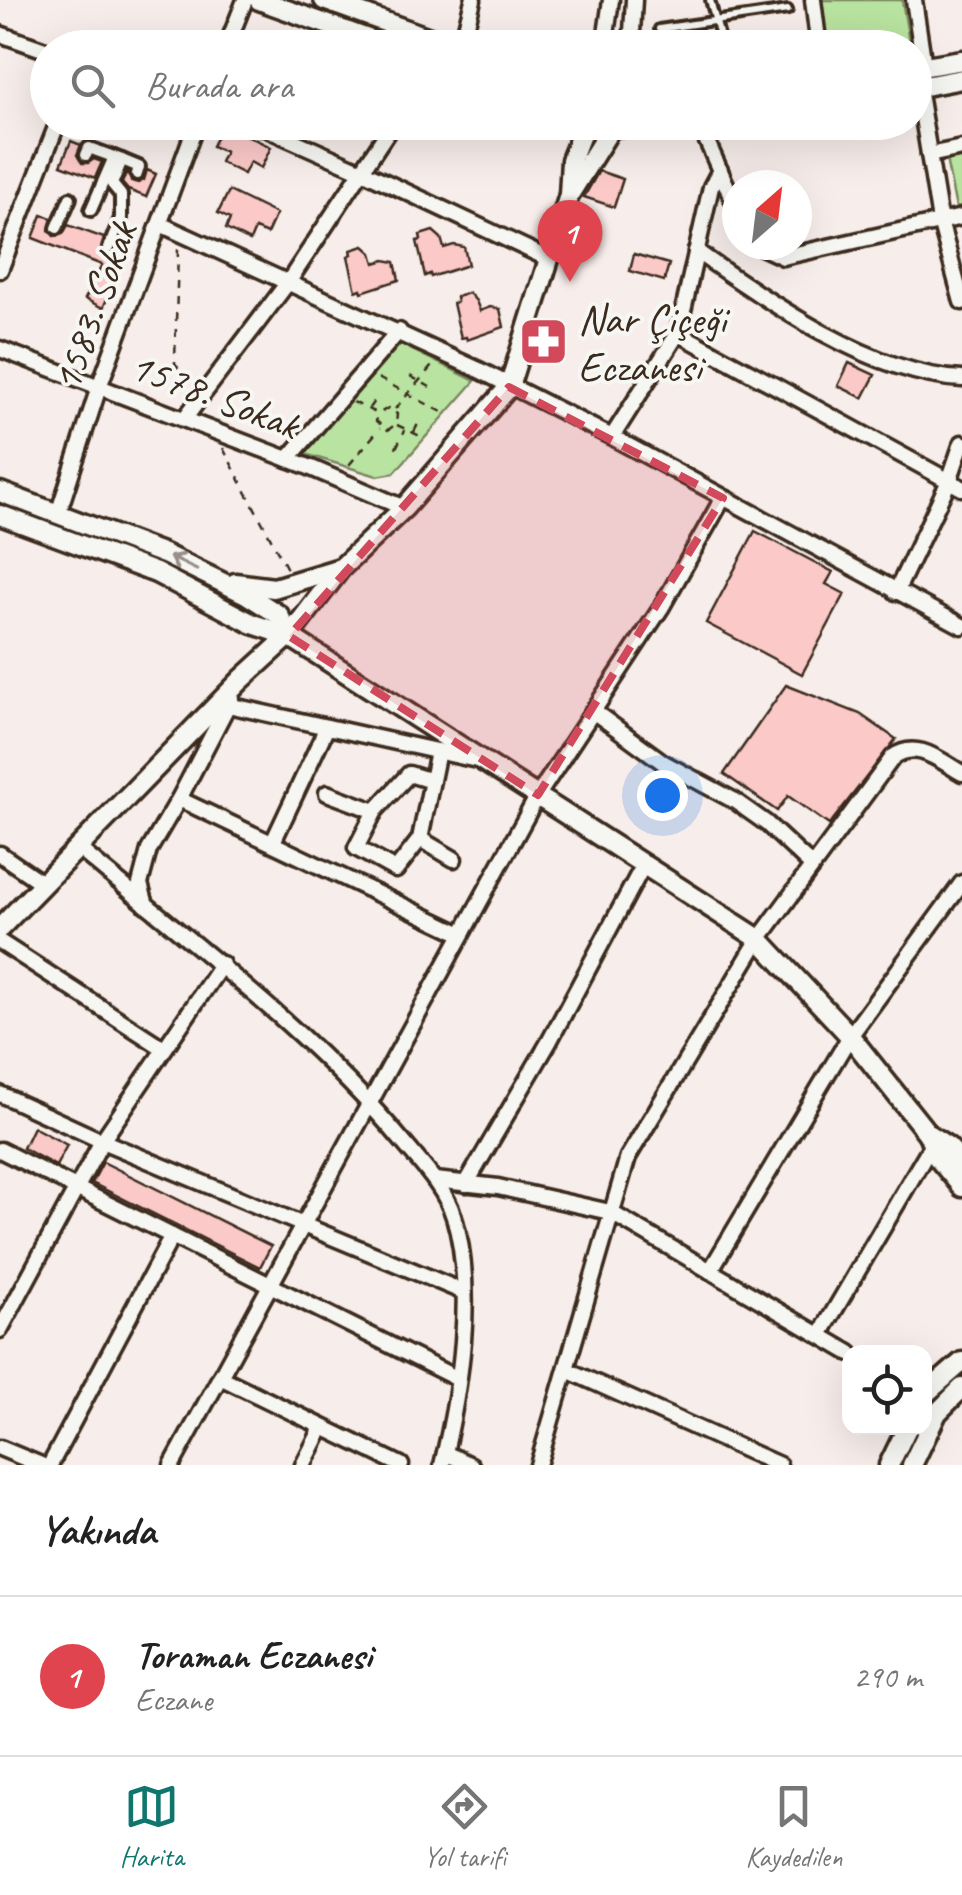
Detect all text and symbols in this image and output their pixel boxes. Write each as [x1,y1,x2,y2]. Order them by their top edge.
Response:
search box [30,30,932,140]
icon: search [65,58,120,113]
text: Burada ara [145,62,293,109]
north arrow [722,170,812,260]
pin: 1 [538,200,602,282]
street label: 1583. Sokak [39,212,150,398]
place label: Nar Çiçeği Eczanesi [578,293,731,394]
pharmacy icon: Nar Çiçeği Eczanesi [517,316,569,368]
street label: 1578. Sokak [123,339,309,453]
one-way arrow [169,553,199,572]
your location [637,770,688,821]
map controls [842,1345,932,1435]
button: locate [842,1345,932,1435]
text: Yakında [40,1504,155,1557]
text: Toraman Eczanesi [135,1632,372,1679]
text: 1 [65,1656,80,1697]
text: 290 m [853,1656,922,1697]
text: Eczane [135,1679,212,1720]
tab: Harita [120,1779,184,1874]
tab: Yol tarifi [423,1779,506,1874]
tab: Kaydedilen [745,1779,842,1874]

